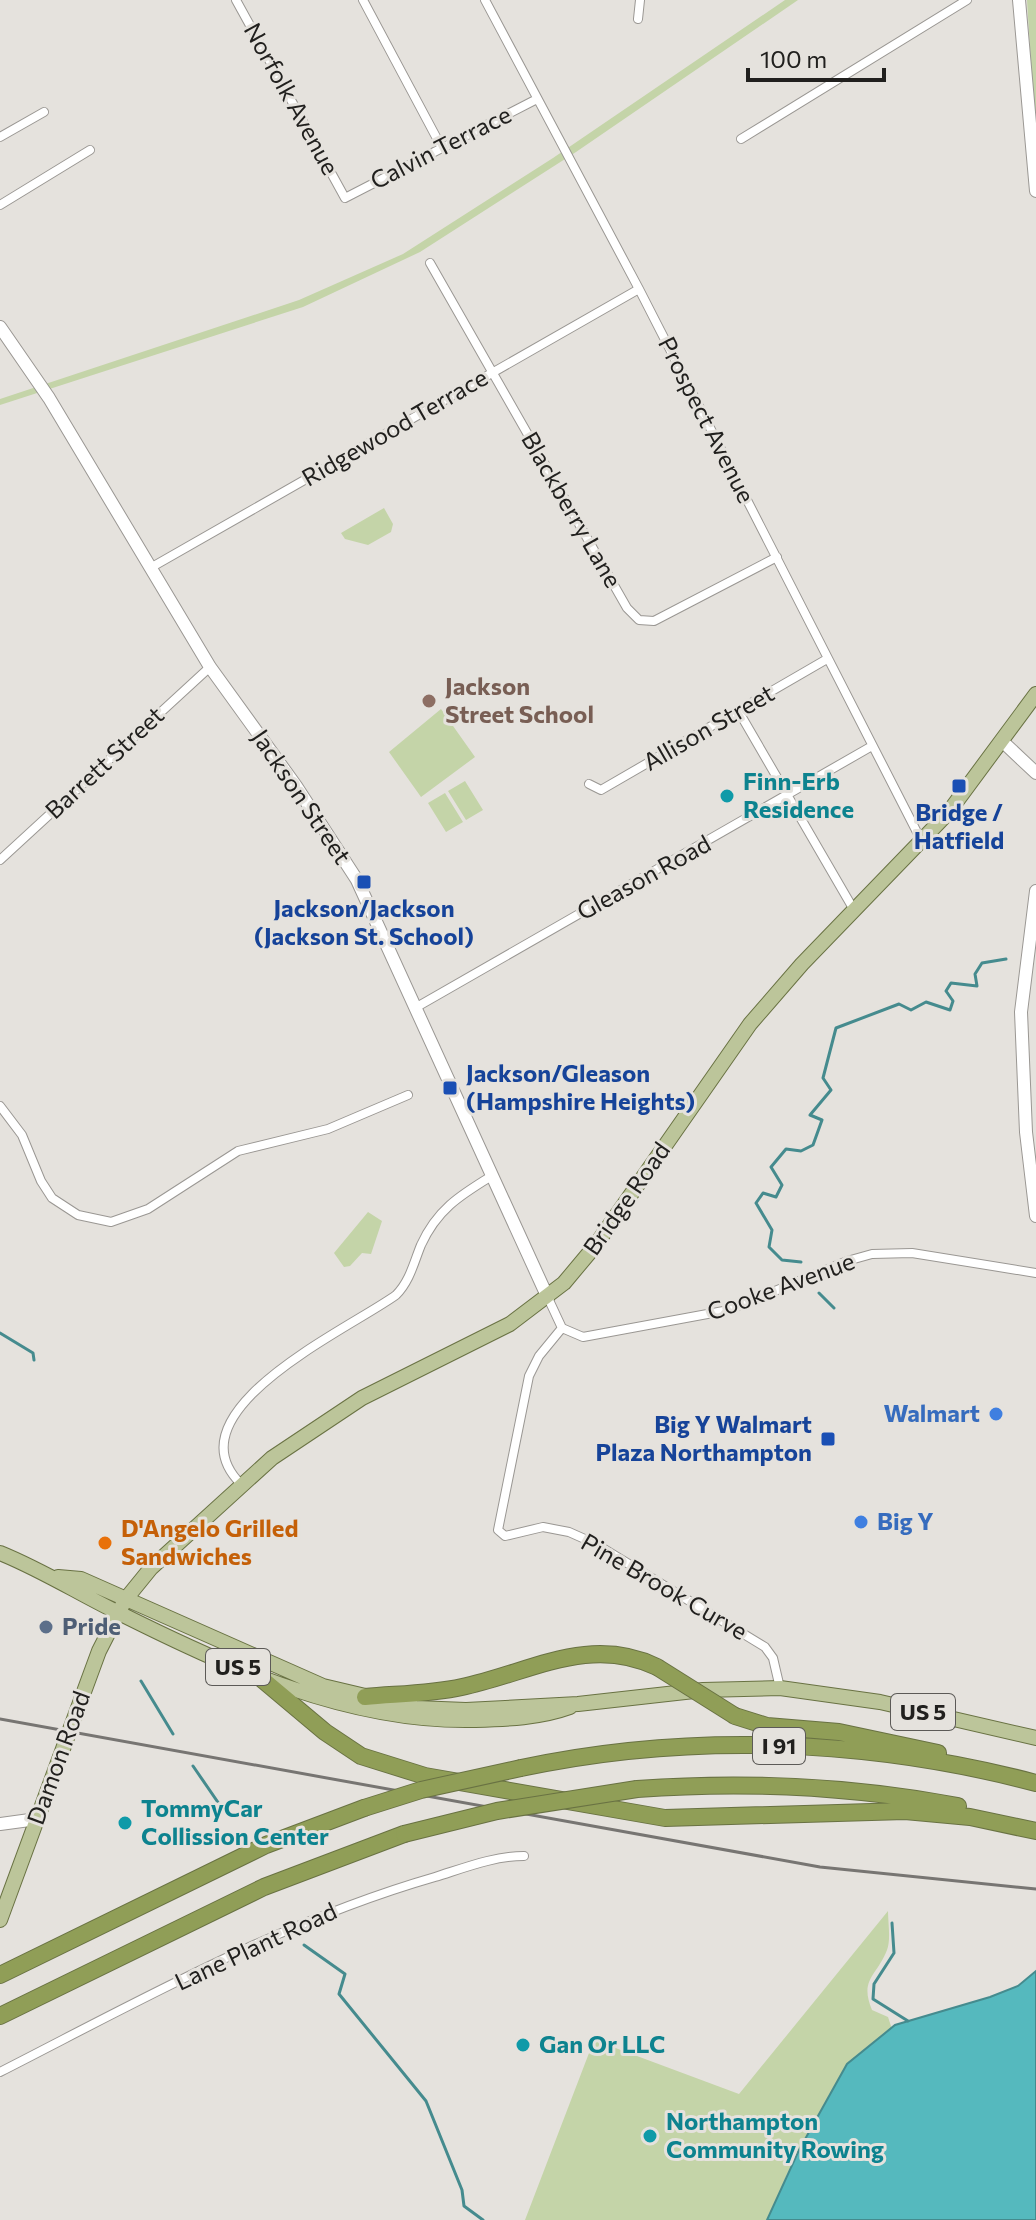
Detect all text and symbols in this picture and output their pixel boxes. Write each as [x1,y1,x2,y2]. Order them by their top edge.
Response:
street label: Norfolk Avenue [239,17,346,179]
scale bar [748,32,884,82]
text: 100 m [760,44,827,73]
street label: Calvin Terrace [365,99,516,195]
street label: Prospect Avenue [653,331,762,507]
street label: Ridgewood Terrace [296,362,492,492]
street label: Blackberry Lane [516,426,629,592]
place label: Jackson Street School [445,671,594,728]
street label: Allison Street [638,677,779,776]
marker: Jackson Street School [420,692,438,710]
street label: Barrett Street [39,700,169,824]
street label: Jackson Street [247,723,358,869]
place label: Finn-Erb Residence [743,766,854,823]
marker: Bridge / Hatfield [950,777,968,795]
marker: Finn-Erb Residence [718,787,736,805]
place label: Bridge / Hatfield [914,797,1004,854]
street label: Gleason Road [571,828,715,925]
marker: Jackson/Jackson (Jackson St. School) [355,873,373,891]
place label: Jackson/Jackson (Jackson St. School) [254,893,474,950]
place label: Jackson/Gleason (Hampshire Heights) [466,1058,695,1115]
marker: Jackson/Gleason (Hampshire Heights) [441,1079,459,1097]
street label: Bridge Road [576,1136,675,1260]
street label: Cooke Avenue [703,1245,858,1326]
place label: Walmart [883,1398,980,1427]
marker: Walmart [987,1405,1005,1423]
place label: Big Y Walmart Plaza Northampton [595,1409,812,1466]
marker: Big Y Walmart Plaza Northampton [819,1430,837,1448]
place label: Big Y [877,1506,934,1535]
place label: D'Angelo Grilled Sandwiches [121,1513,299,1570]
marker: Big Y [852,1513,870,1531]
street label: Pine Brook Curve [576,1526,753,1645]
marker: D'Angelo Grilled Sandwiches [96,1534,114,1552]
place label: Pride [62,1611,121,1640]
marker: Pride [37,1618,55,1636]
road number: US 5 [206,1649,270,1685]
street label: Damon Road [20,1687,95,1828]
road number: US 5 [891,1694,955,1730]
road number: I 91 [753,1728,805,1764]
place label: TommyCar Collission Center [141,1793,329,1850]
marker: TommyCar Collission Center [116,1814,134,1832]
street label: Lane Plant Road [170,1895,341,1996]
place label: Gan Or LLC [539,2029,666,2058]
marker: Gan Or LLC [514,2036,532,2054]
place label: Northampton Community Rowing [666,2106,884,2163]
marker: Northampton Community Rowing [641,2127,659,2145]

